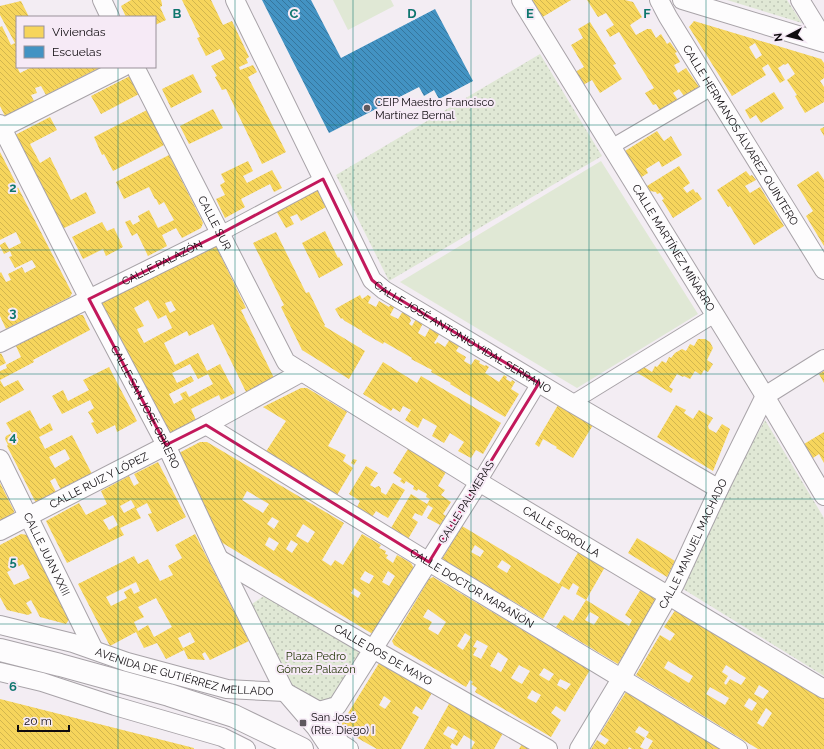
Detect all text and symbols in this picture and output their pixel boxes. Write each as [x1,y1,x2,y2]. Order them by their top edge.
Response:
text: B [173,6,182,21]
text: C [290,6,299,21]
text: D [407,6,417,21]
text: E [526,6,534,21]
text: F [643,6,651,21]
legend [16,16,156,68]
north arrow [768,16,808,56]
text: Viviendas [52,25,106,39]
text: N [772,32,786,42]
street label: CALLE HERMANOS ÁLVAREZ QUINTERO [680,43,801,228]
text: Escuelas [52,45,102,59]
place label: CEIP Maestro Francisco Martínez Bernal [375,96,494,122]
marker: CEIP Maestro Francisco Martínez Bernal [362,103,372,113]
text: 2 [9,180,17,195]
street label: CALLE MARTÍNEZ MIÑARRO [629,182,717,314]
street label: CALLE SUR [195,194,234,252]
street label: CALLE PALAZÓN [120,238,205,289]
street label: CALLE JOSÉ ANTONIO VIDAL SERRANO [371,278,554,396]
text: 3 [9,305,17,320]
street label: CALLE SAN JOSÉ OBRERO [108,343,182,471]
text: 4 [9,429,17,444]
street label: CALLE RUIZ Y LÓPEZ [47,450,151,511]
street label: CALLE PALMERAS [436,458,497,546]
street label: CALLE MANUEL MACHADO [656,477,730,611]
street label: CALLE SOROLLA [520,504,603,560]
street label: CALLE JUAN XXIII [20,511,72,598]
street label: CALLE DOCTOR MARAÑÓN [407,546,536,631]
text: 5 [9,554,17,569]
street label: CALLE DOS DE MAYO [331,622,434,688]
street label: AVENIDA DE GUTIÉRREZ MELLADO [94,645,274,698]
park label: Plaza Pedro Gómez Palazón [276,650,356,676]
text: 6 [9,679,17,694]
scale bar [18,707,69,733]
place label: San José (Rte. Diego) I [311,711,374,737]
text: 20 m [24,714,52,728]
marker: San José (Rte. Diego) I [298,718,308,728]

